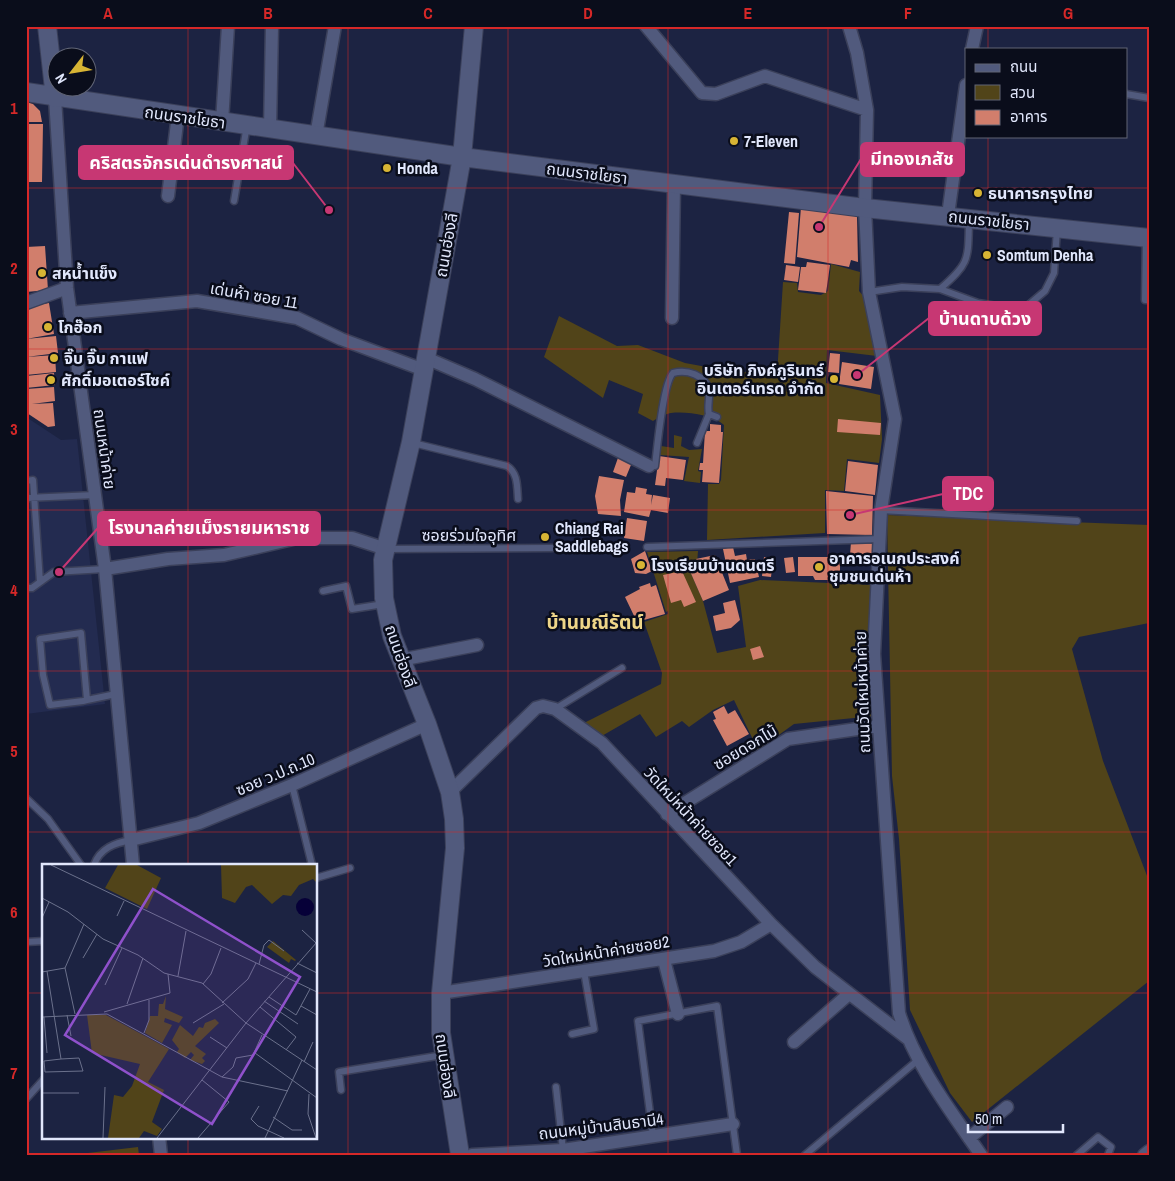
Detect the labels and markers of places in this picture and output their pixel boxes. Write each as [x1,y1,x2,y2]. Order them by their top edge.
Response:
place label: 7-Eleven [744,130,798,152]
marker: 7-Eleven [728,135,740,147]
callout: มีทองเภสัช [861,143,964,176]
callout: คริสตรจักรเด่นดำรงศาสน์ [79,146,293,179]
place label: Honda [397,157,439,179]
marker: Honda [381,162,393,174]
place label: ธนาคารกรุงไทย [988,182,1093,204]
marker: ธนาคารกรุงไทย [972,187,984,199]
place label: Somtum Denha [997,244,1094,266]
marker: Somtum Denha [981,249,993,261]
place label: สหน้ำแข็ง [52,262,117,284]
marker: สหน้ำแข็ง [36,267,48,279]
callout: บ้านดาบด้วง [929,302,1041,335]
place label: โกฮ๊อก [58,316,103,338]
marker: โกฮ๊อก [42,321,54,333]
place label: จิ๊บ จิ๊บ กาแฟ [64,347,148,369]
marker: จิ๊บ จิ๊บ กาแฟ [48,352,60,364]
place label: บริษัท ภิงค์ภูรินทร์ อินเตอร์เทรด จำกัด [697,359,824,399]
place label: ศักดิ์มอเตอร์ไซค์ [61,369,170,391]
marker: บริษัท ภิงค์ภูรินทร์ อินเตอร์เทรด จำกัด [828,373,840,385]
marker: ศักดิ์มอเตอร์ไซค์ [45,374,57,386]
callout: TDC [943,477,993,510]
callout: โรงบาลค่ายเม็งรายมหาราช [98,512,320,545]
place label: Chiang Rai Saddlebags [555,517,629,557]
marker: Chiang Rai Saddlebags [539,531,551,543]
place label: อาคารอเนกประสงค์ ชุมชนเด่นห้า [829,547,959,587]
place label: โรงเรียนบ้านดนตรี [651,554,775,576]
marker: โรงเรียนบ้านดนตรี [635,559,647,571]
marker: อาคารอเนกประสงค์ ชุมชนเด่นห้า [813,561,825,573]

